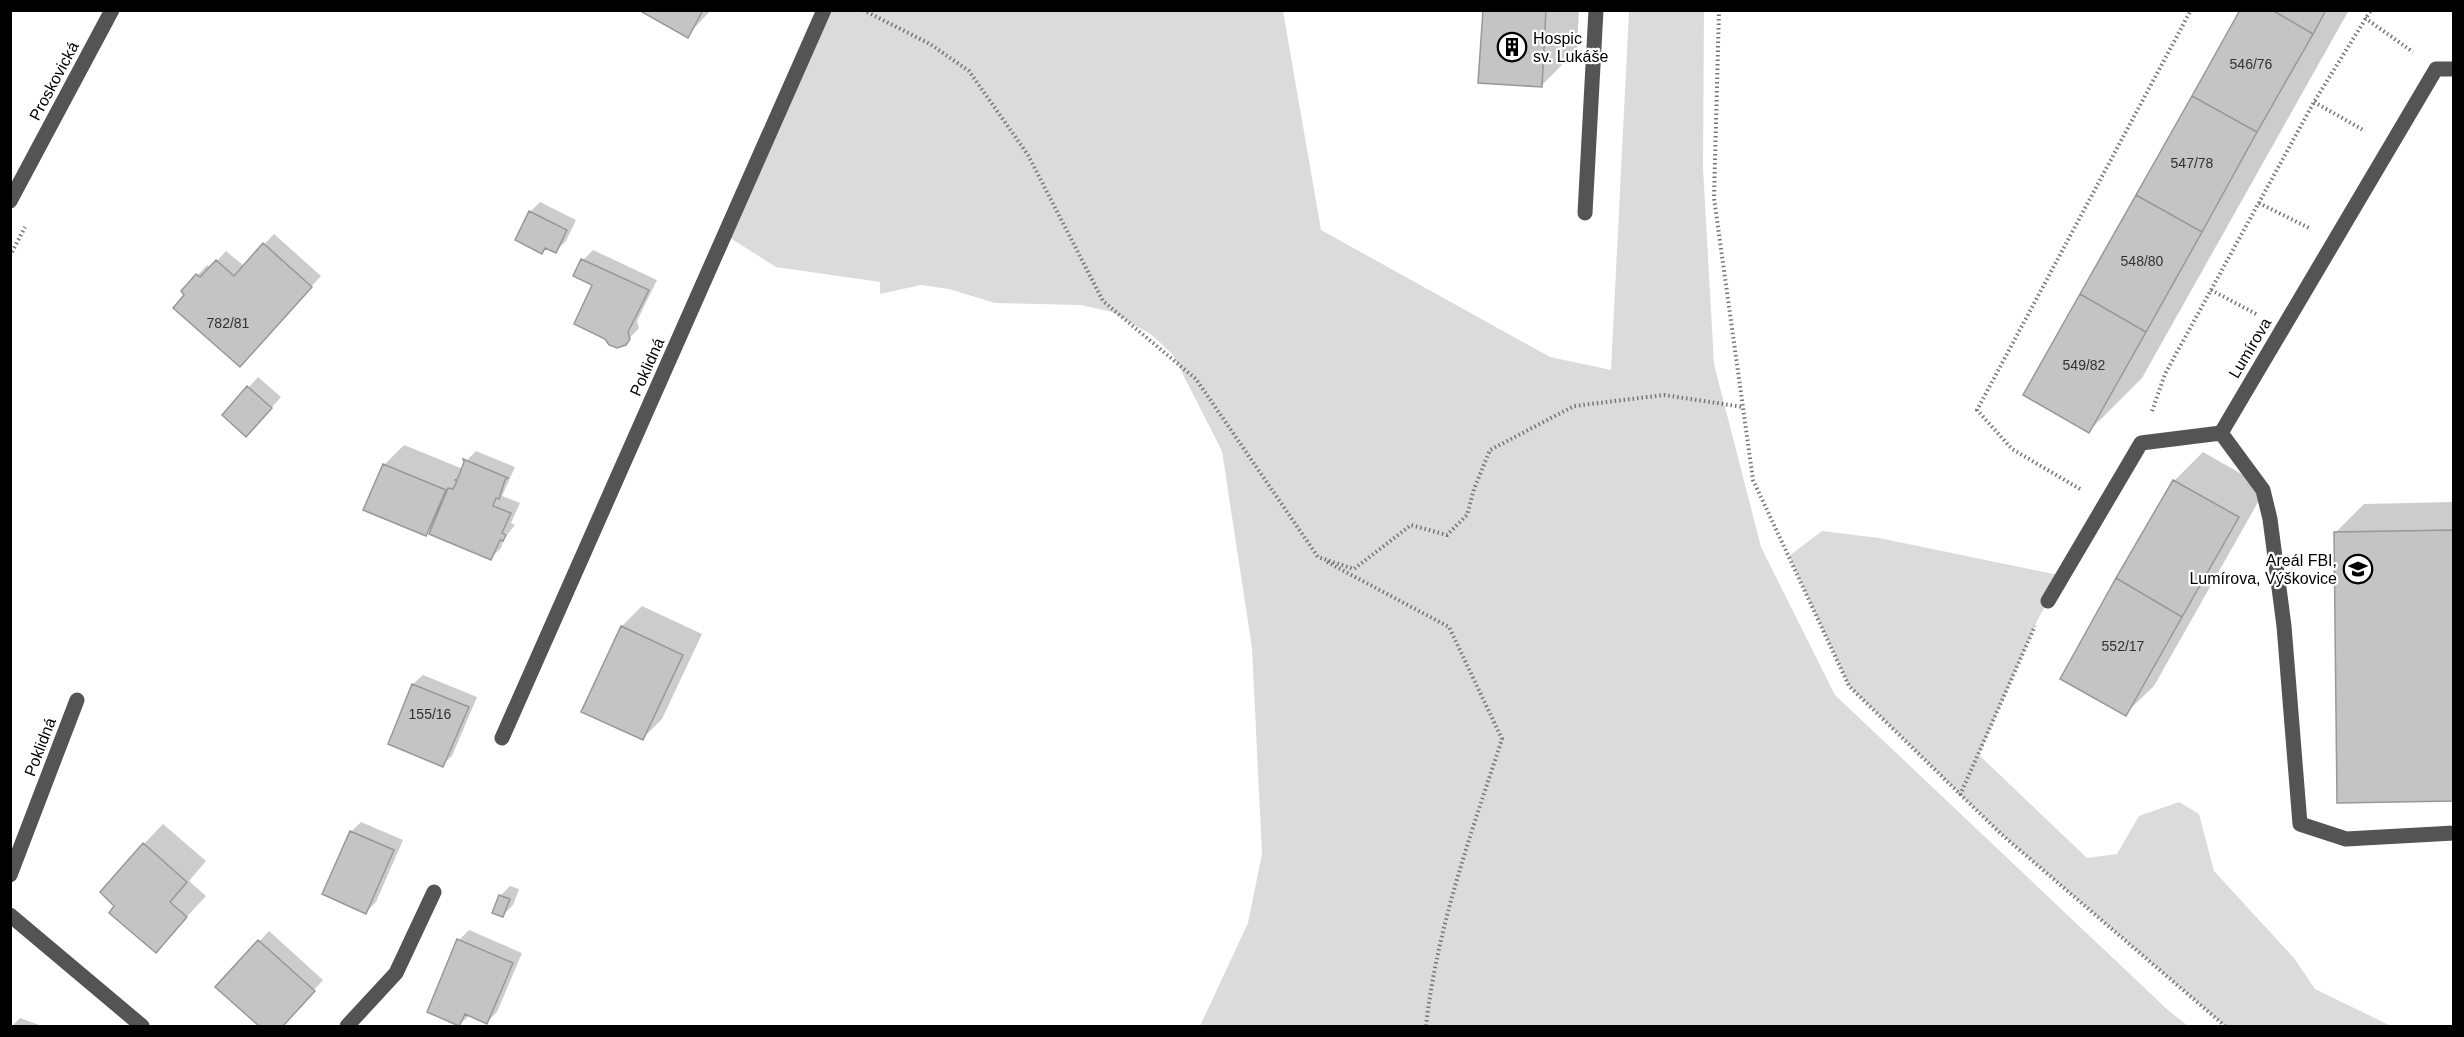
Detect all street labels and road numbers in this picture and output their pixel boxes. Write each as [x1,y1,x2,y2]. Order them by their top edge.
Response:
street label: Proskovická [26,39,82,123]
street label: Lumírova [2226,315,2275,381]
street label: Poklidná [627,335,667,398]
street label: Poklidná [21,715,59,779]

